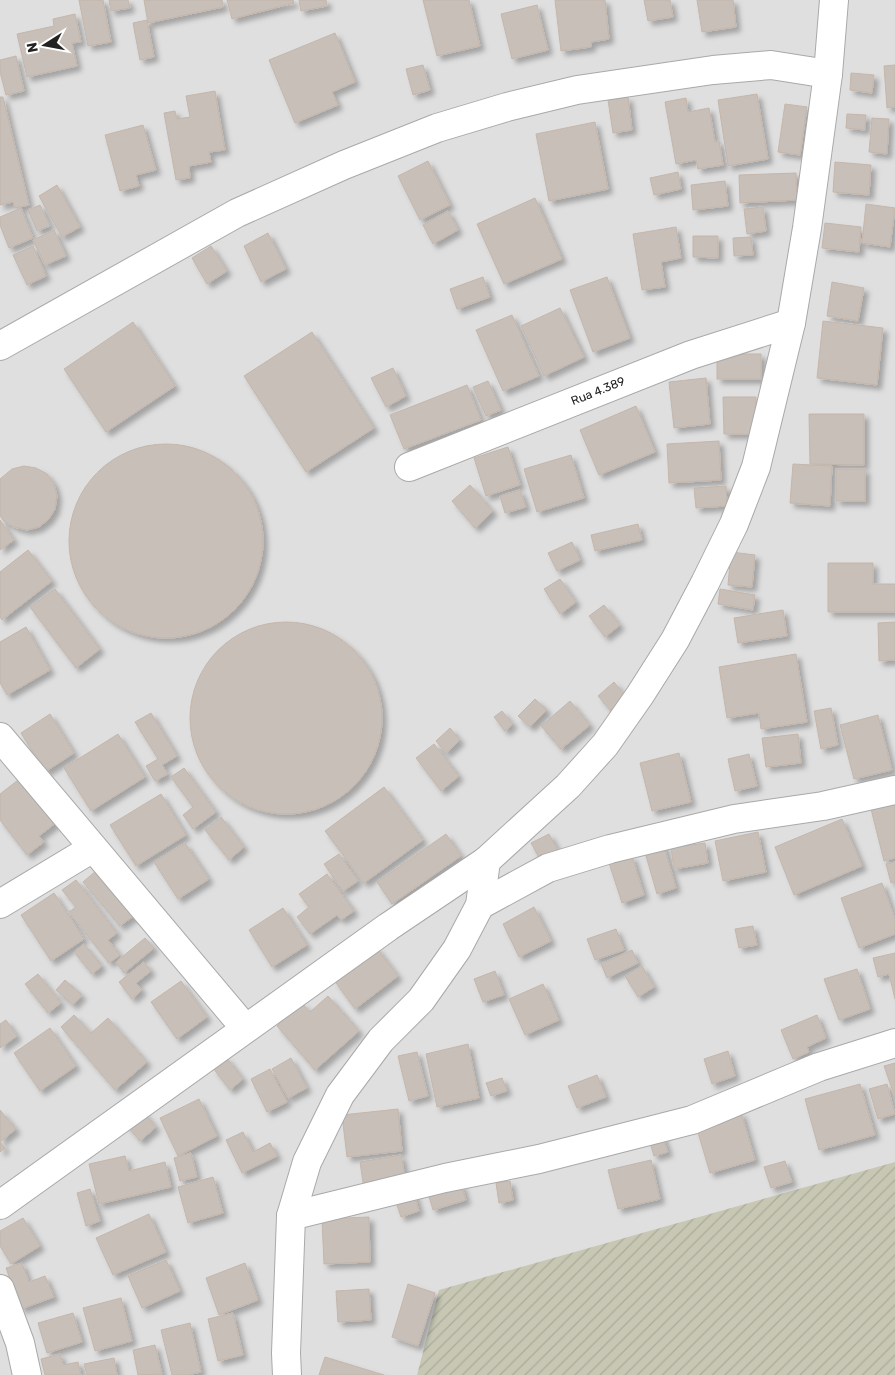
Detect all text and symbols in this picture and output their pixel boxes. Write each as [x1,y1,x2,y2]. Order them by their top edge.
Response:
north arrow [20,20,70,70]
text: N [23,41,42,54]
street label: Rua 4.389 [569,374,627,408]

